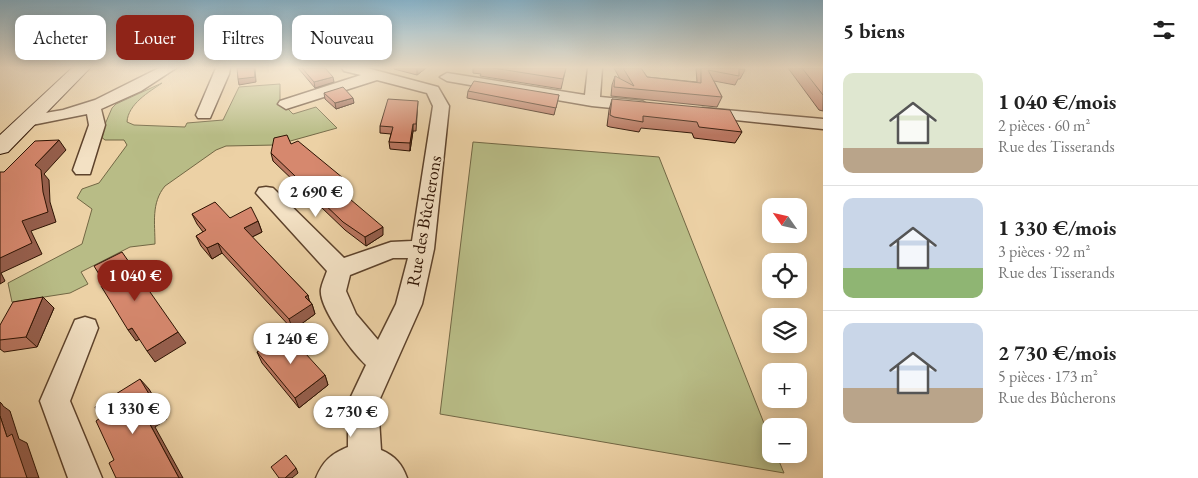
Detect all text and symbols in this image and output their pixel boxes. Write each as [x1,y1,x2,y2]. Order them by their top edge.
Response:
chip: Acheter [15,15,106,60]
chip: Louer [116,15,194,60]
chip: Filtres [204,15,282,60]
chip: Nouveau [292,15,392,60]
icon: filters [1150,16,1178,44]
text: 5 biens [843,17,905,44]
text: 1 040 €/mois [998,88,1116,115]
icon: home [883,93,943,153]
text: 2 pièces · 60 m² [998,115,1090,136]
text: Rue des Tisserands [998,136,1115,157]
street label: Rue des Bûcherons [401,154,446,288]
pin: 2 690 € [270,176,362,218]
text: 2 690 € [289,181,343,202]
north arrow [762,198,808,242]
map controls [762,198,807,463]
text: 1 330 €/mois [998,214,1116,241]
icon: home [883,218,943,278]
text: 3 pièces · 92 m² [998,241,1090,262]
button: locate [762,253,807,298]
pin: 1 040 € [89,260,181,302]
text: Rue des Tisserands [998,262,1115,283]
text: 1 040 € [108,265,162,286]
button: layers [762,308,807,353]
pin: 1 240 € [245,322,337,365]
text: 1 240 € [264,328,318,349]
text: 2 730 €/mois [998,339,1116,366]
icon: home [883,343,943,403]
button: + [762,363,807,408]
text: 5 pièces · 173 m² [998,366,1098,387]
text: Rue des Bûcherons [998,387,1116,408]
pin: 1 330 € [87,392,179,435]
pin: 2 730 € [305,396,397,438]
text: 1 330 € [106,398,160,419]
text: 2 730 € [324,401,378,422]
button: − [762,418,807,463]

